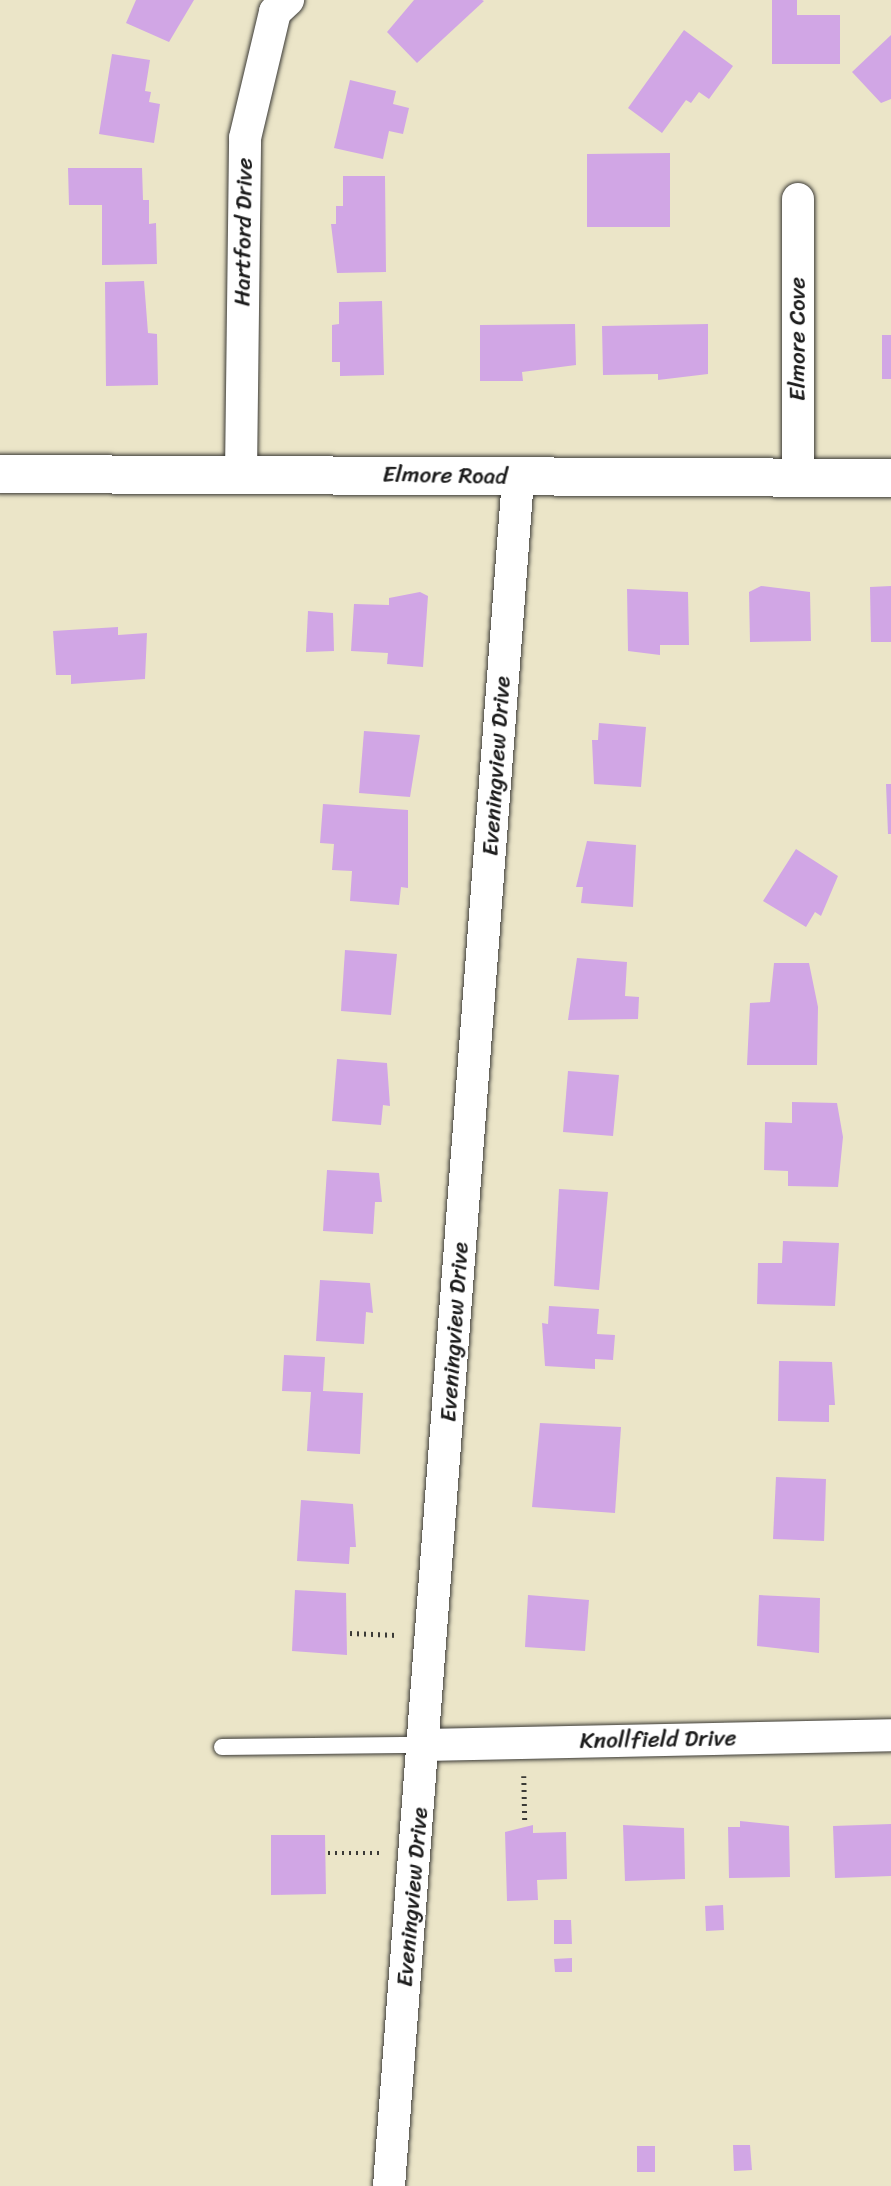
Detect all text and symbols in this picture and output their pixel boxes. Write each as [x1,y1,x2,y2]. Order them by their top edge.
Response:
street label: Hartford Drive [229,157,259,307]
street label: Elmore Cove [784,277,812,401]
street label: Elmore Road [382,461,508,491]
street label: Eveningview Drive [477,675,517,857]
street label: Eveningview Drive [435,1241,475,1423]
street label: Knollfield Drive [579,1725,737,1755]
street label: Eveningview Drive [391,1806,435,1988]

